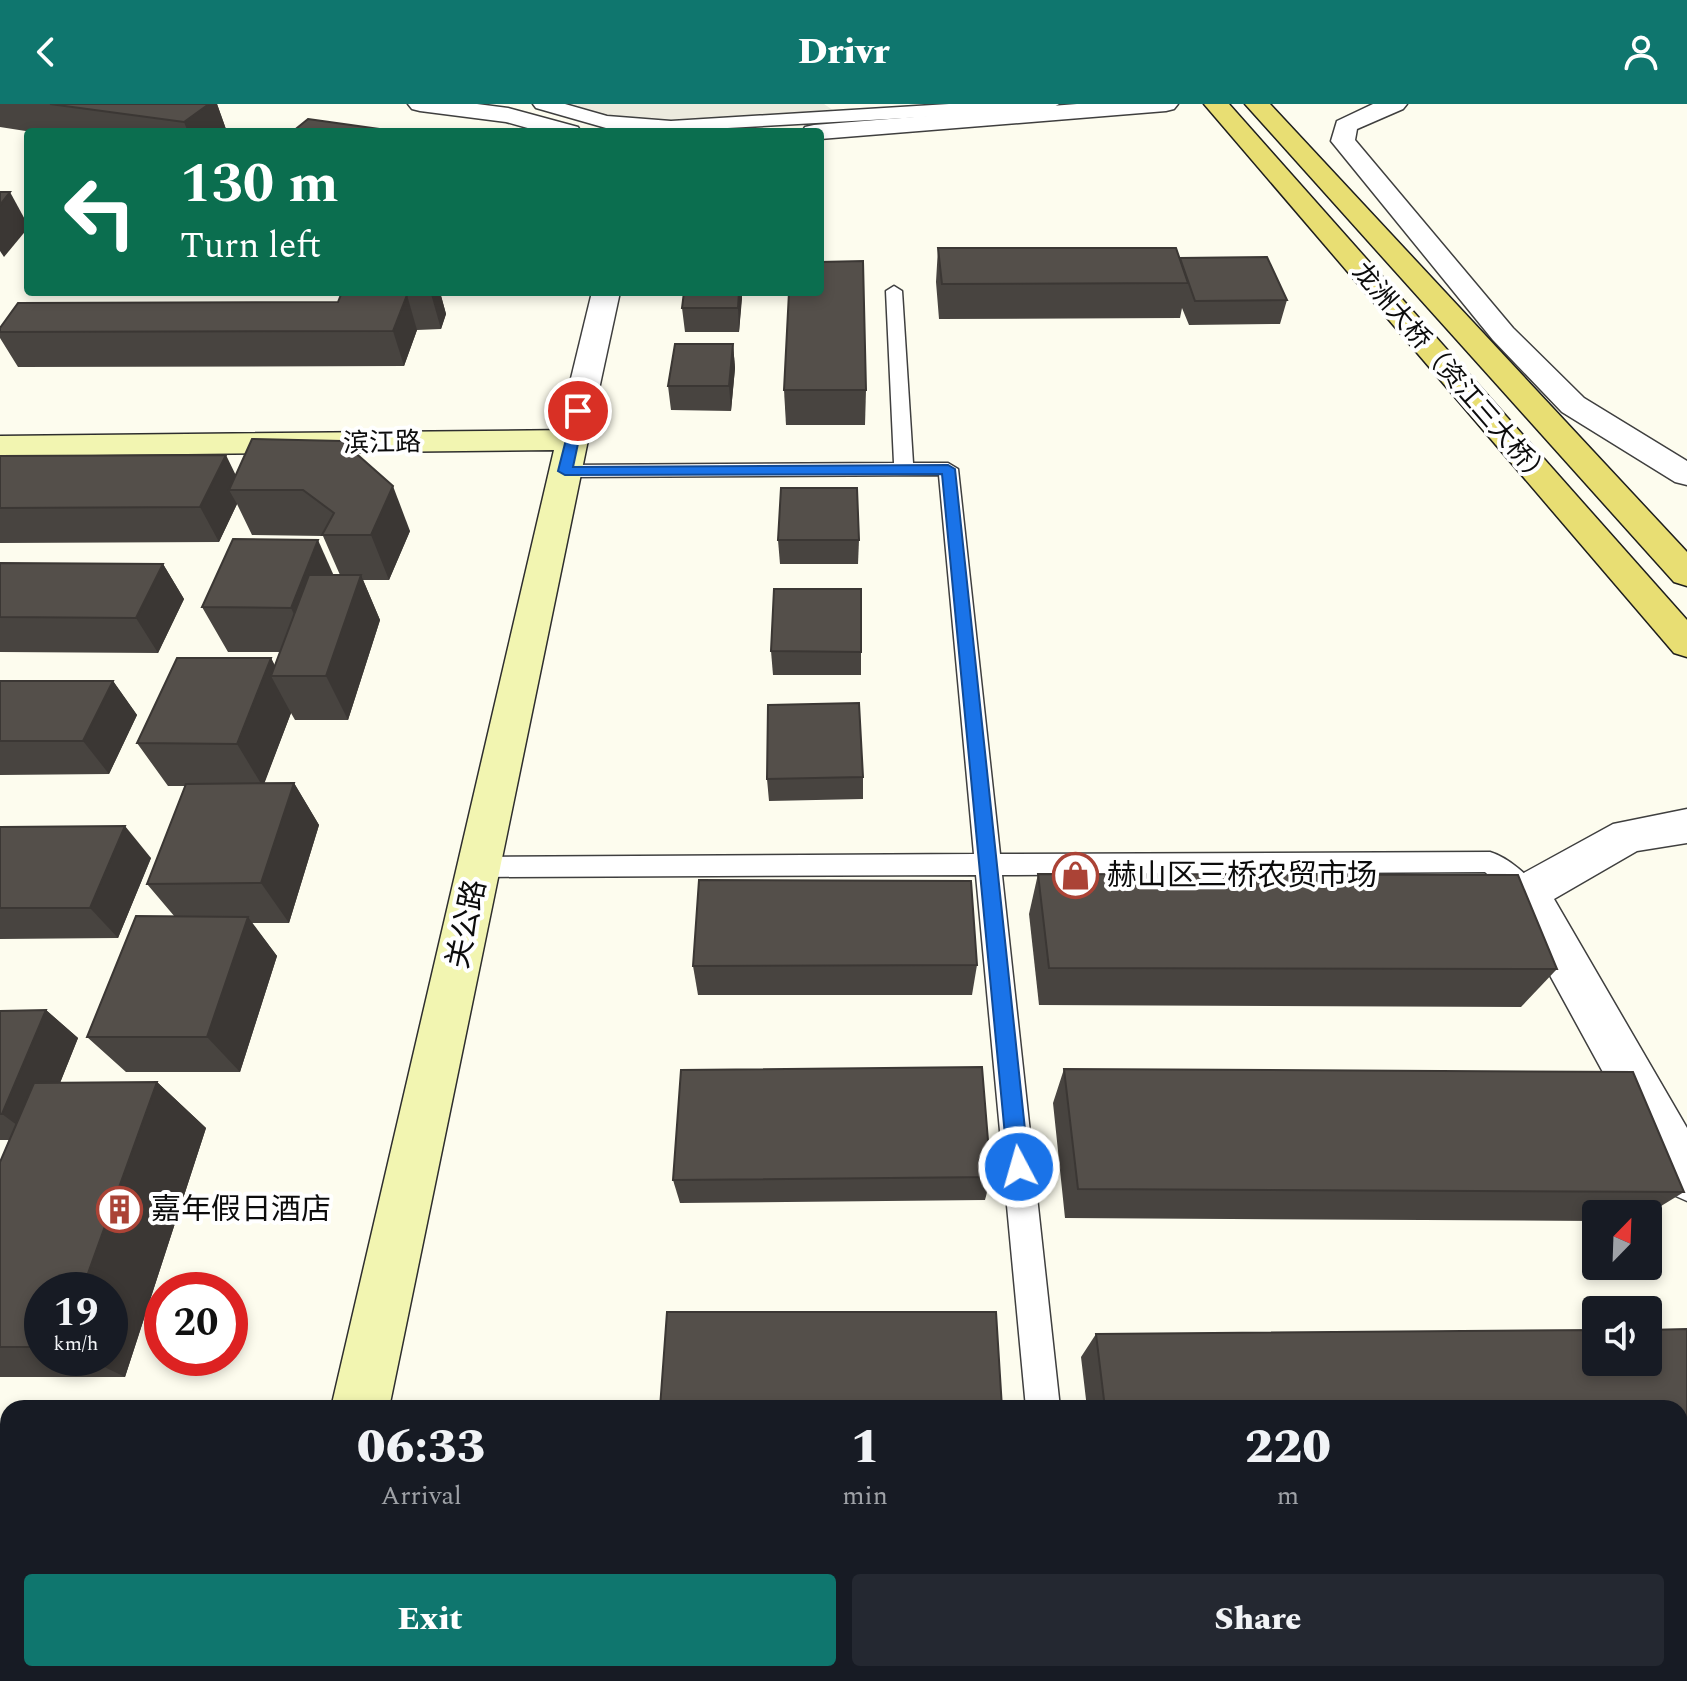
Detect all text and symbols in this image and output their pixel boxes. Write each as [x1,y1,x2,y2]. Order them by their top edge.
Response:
text: Drivr [798,25,889,80]
icon: back [24,30,68,74]
icon: person [1619,30,1663,74]
text: 130 m [180,142,339,227]
icon: left [48,160,152,264]
text: Turn left [180,219,321,274]
street label: 龙洲大桥（资江三大桥） [1342,254,1560,496]
pin [544,377,612,445]
icon: arrive [556,389,600,433]
street label: 滨江路 [343,422,421,464]
shop icon: 赫山区三桥农贸市场 [1052,851,1100,899]
place label: 赫山区三桥农贸市场 [1107,853,1377,899]
street label: 关公路 [435,875,499,973]
position arrow [977,1125,1061,1209]
building icon: 嘉年假日酒店 [96,1185,144,1233]
place label: 嘉年假日酒店 [151,1187,331,1233]
north arrow [1582,1200,1662,1280]
map controls [1582,1200,1662,1376]
speed limit sign: 20 [144,1272,248,1376]
text: 19 [54,1283,98,1344]
button: sound [1582,1296,1662,1376]
text: km/h [54,1329,99,1359]
text: 06:33 [357,1411,486,1484]
text: 1 [851,1411,880,1484]
text: 220 [1245,1411,1331,1484]
text: Arrival [381,1476,462,1516]
text: min [842,1476,888,1516]
text: m [1277,1476,1299,1516]
button: Exit [24,1574,836,1666]
button: Share [852,1574,1664,1666]

